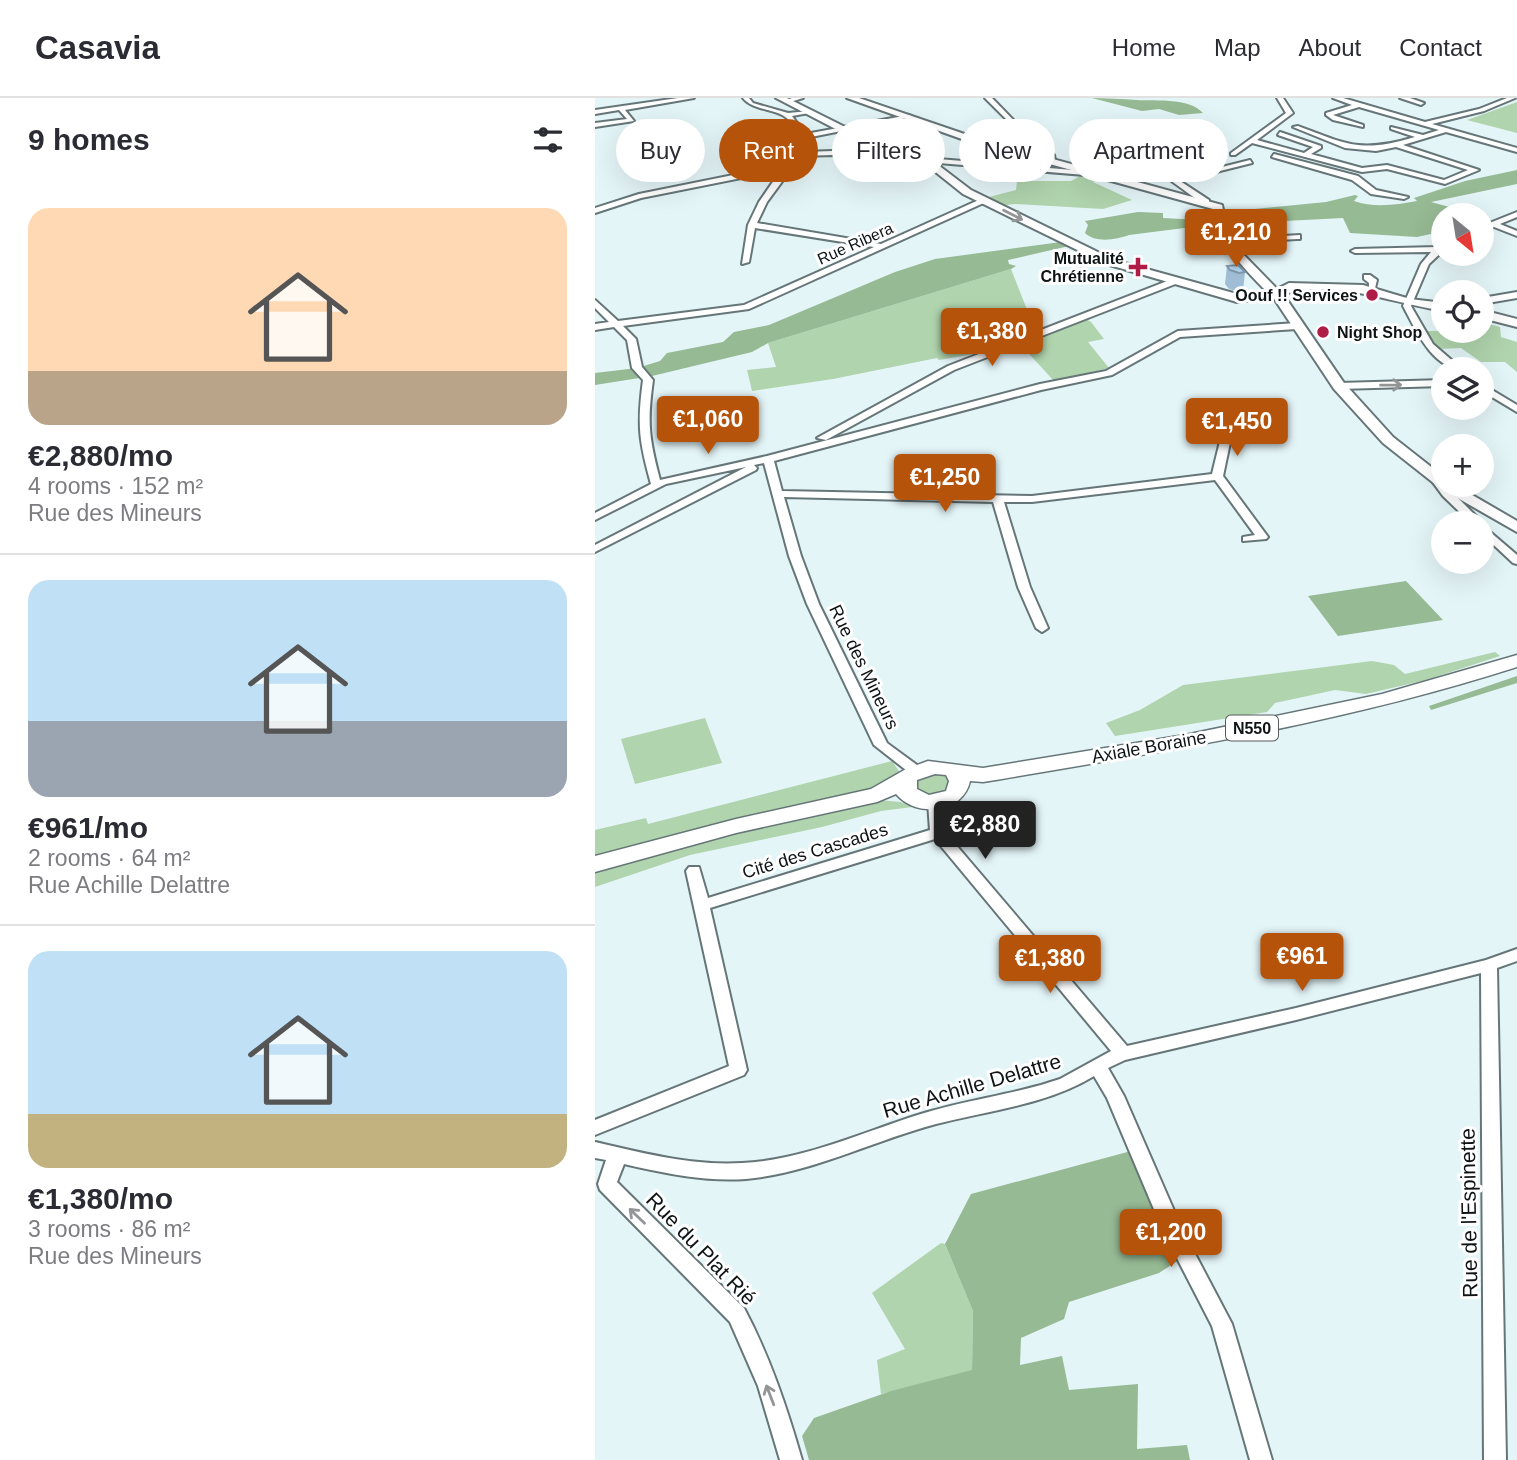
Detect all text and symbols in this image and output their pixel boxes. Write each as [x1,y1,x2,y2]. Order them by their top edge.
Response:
text: Casavia [35,29,160,66]
text: Home [1112,34,1176,61]
text: Map [1214,34,1261,61]
text: About [1299,34,1361,61]
text: Contact [1399,34,1482,61]
chip: Buy [616,119,705,182]
chip: Rent [719,119,818,182]
chip: Filters [832,119,945,182]
chip: New [959,119,1055,182]
chip: Apartment [1069,119,1228,182]
icon: filters [529,121,567,159]
text: 9 homes [28,123,150,156]
north arrow [1431,203,1495,266]
map controls [1431,203,1494,574]
one-way arrow [1002,208,1023,222]
pin: €1,210 [1179,209,1293,269]
street label: Rue Ribera [815,219,896,268]
text: €1,210 [1201,219,1271,245]
place label: Mutualité Chrétienne [1040,250,1124,285]
icon: home [235,254,361,380]
marker: Mutualité Chrétienne [1130,259,1146,275]
button: locate [1431,280,1494,343]
place label: Oouf !! Services [1235,287,1358,304]
marker: Oouf !! Services [1364,287,1380,303]
pin: €1,380 [935,308,1049,368]
text: €1,380 [957,318,1027,344]
marker: Night Shop [1315,324,1331,340]
place label: Night Shop [1337,324,1423,341]
button: layers [1431,357,1494,420]
one-way arrow [1380,378,1403,392]
pin: €1,060 [651,396,765,456]
pin: €1,450 [1180,398,1294,458]
text: €1,060 [673,406,743,432]
text: €1,450 [1202,408,1272,434]
button: + [1431,434,1494,497]
text: €2,880/mo [28,439,173,472]
pin: €1,250 [888,454,1002,514]
text: €1,250 [910,464,980,490]
text: 4 rooms · 152 m² [28,473,203,499]
text: Rue des Mineurs [28,500,202,526]
button: − [1431,511,1494,574]
street label: Rue des Mineurs [825,601,903,733]
icon: home [235,626,361,752]
road number: N550 [1226,716,1278,740]
street label: Axiale Boraine [1090,727,1208,767]
pin: €2,880 [928,802,1042,861]
text: €961/mo [28,811,148,844]
text: €2,880 [950,811,1020,837]
street label: Cité des Cascades [740,819,890,883]
text: 2 rooms · 64 m² [28,845,190,871]
text: Rue Achille Delattre [28,872,230,898]
pin: €961 [1261,934,1343,993]
pin: €1,380 [993,936,1107,995]
text: €961 [1276,943,1328,969]
text: €1,380 [1015,945,1085,971]
icon: home [235,997,361,1123]
street label: Rue Achille Delattre [880,1049,1064,1122]
street label: Rue de l'Espinette [1456,1128,1481,1298]
text: €1,380/mo [28,1182,173,1215]
street label: Rue du Plat Rié [642,1188,761,1310]
one-way arrow [629,1207,646,1224]
pin: €1,200 [1114,1210,1228,1269]
text: 3 rooms · 86 m² [28,1216,190,1242]
text: €1,200 [1136,1219,1206,1245]
text: Rue des Mineurs [28,1243,202,1269]
one-way arrow [763,1385,776,1407]

